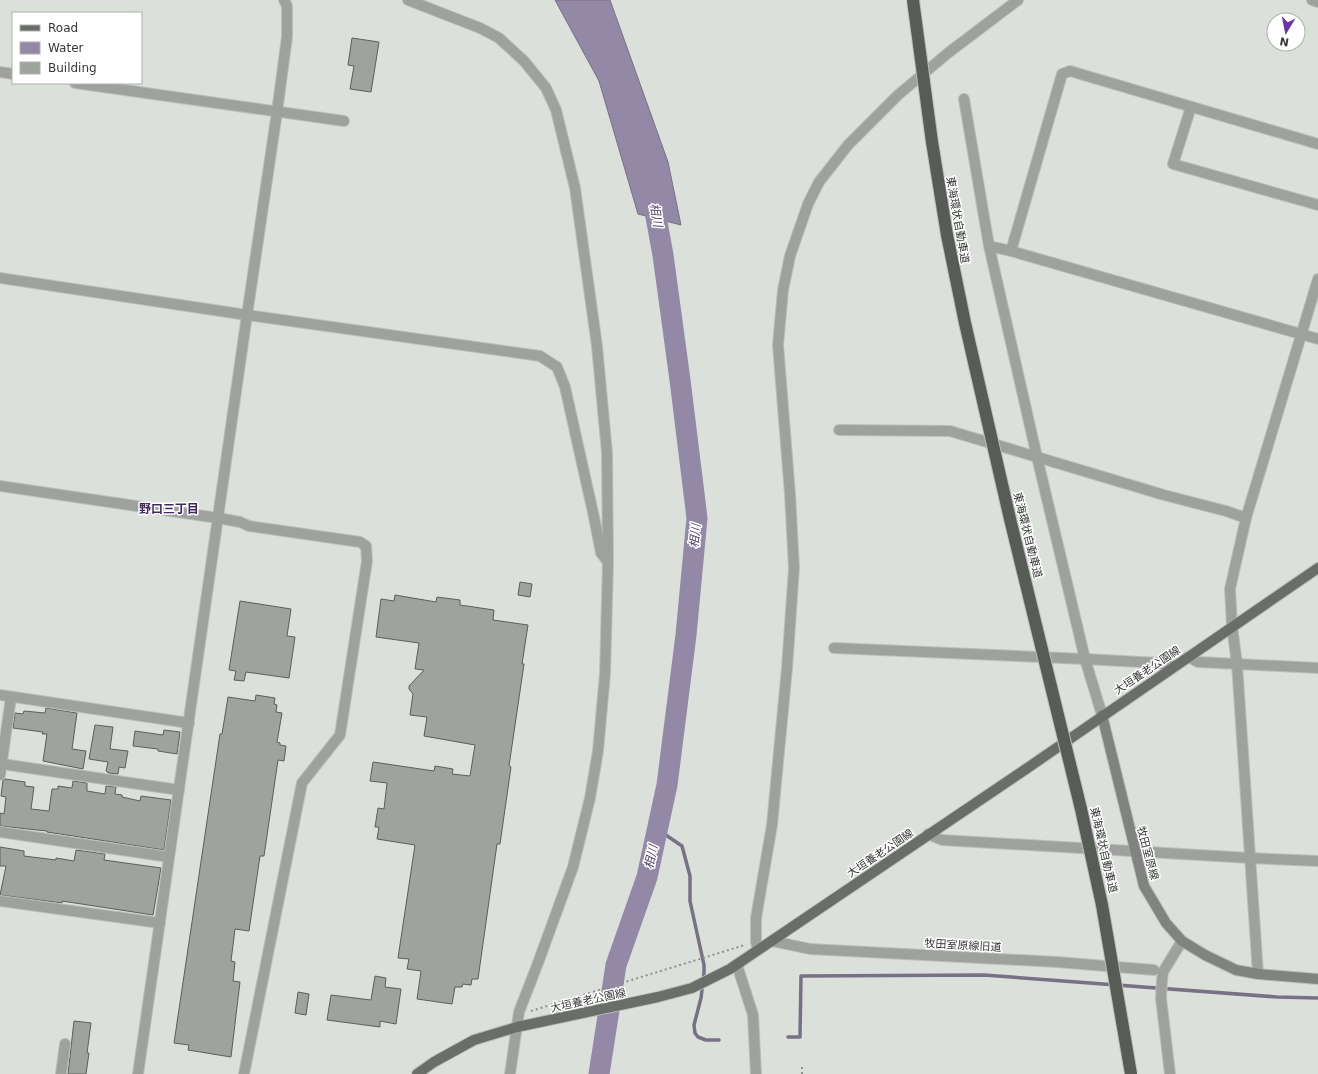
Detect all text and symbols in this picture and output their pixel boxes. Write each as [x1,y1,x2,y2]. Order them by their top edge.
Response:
legend [12,12,142,84]
north arrow [1266,12,1306,52]
text: Road [48,21,78,35]
text: N [1279,34,1290,49]
text: Water [48,41,84,55]
text: Building [48,61,97,75]
street label: 東海環状自動車道 [943,176,972,265]
water label: 相川 [647,202,665,230]
street label: 東海環状自動車道 [1011,491,1044,579]
district label: 野口三丁目 [139,502,199,516]
water label: 相川 [687,521,703,549]
street label: 大垣養老公園線 [1112,643,1183,697]
street label: 東海環状自動車道 [1087,806,1120,894]
street label: 牧田室原線 [1134,825,1161,881]
street label: 大垣養老公園線 [845,826,916,880]
water label: 相川 [642,842,661,870]
street label: 牧田室原線旧道 [924,937,1002,954]
street label: 大垣養老公園線 [549,986,627,1015]

